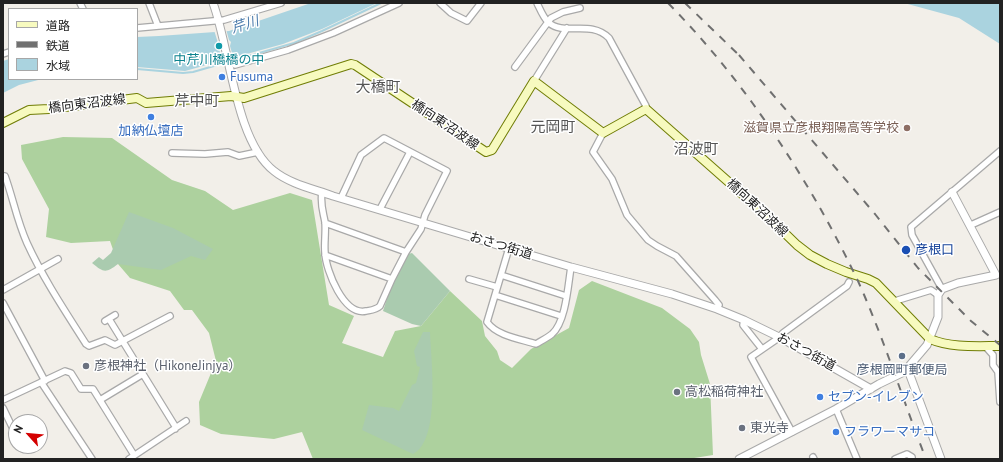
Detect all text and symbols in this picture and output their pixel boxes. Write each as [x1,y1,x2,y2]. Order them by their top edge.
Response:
legend [8,8,138,80]
water label: 芹川 [229,13,261,37]
text: 道路 [46,18,70,33]
text: 鉄道 [46,38,70,53]
marker: 中芹川橋橋の中 [214,41,224,51]
place label: 中芹川橋橋の中 [174,52,264,68]
text: 水域 [46,58,70,73]
place label: Fusuma [230,69,273,85]
marker: Fusuma [217,72,227,82]
district label: 大橋町 [356,79,400,97]
street label: 橋向東沼波線 [47,92,127,116]
district label: 芹中町 [175,93,219,111]
street label: 橋向東沼波線 [408,97,482,153]
marker: 加納仏壇店 [146,112,156,122]
district label: 元岡町 [531,119,575,137]
place label: 滋賀県立彦根翔陽高等学校 [743,120,899,136]
place label: 加納仏壇店 [119,123,183,139]
marker: 滋賀県立彦根翔陽高等学校 [902,123,912,133]
district label: 沼波町 [674,141,718,159]
street label: 橋向東沼波線 [723,176,791,240]
street label: おさつ街道 [468,229,534,263]
place label: 彦根口 [915,242,954,258]
marker: 彦根口 [900,244,912,256]
street label: おさつ街道 [774,329,838,375]
marker: 彦根岡町郵便局 [897,351,907,361]
place label: 彦根神社（HikoneJinjya） [94,358,241,374]
marker: 彦根神社（HikoneJinjya） [81,361,91,371]
place label: 彦根岡町郵便局 [857,362,947,378]
place label: 高松稲荷神社 [685,384,763,400]
marker: 高松稲荷神社 [672,387,682,397]
place label: セブン-イレブン [828,389,924,405]
marker: セブン-イレブン [815,392,825,402]
north arrow [8,414,48,454]
place label: 東光寺 [750,420,789,436]
text: N [10,423,26,435]
marker: 東光寺 [737,423,747,433]
place label: フラワーマサコ [844,424,935,440]
marker: フラワーマサコ [831,427,841,437]

